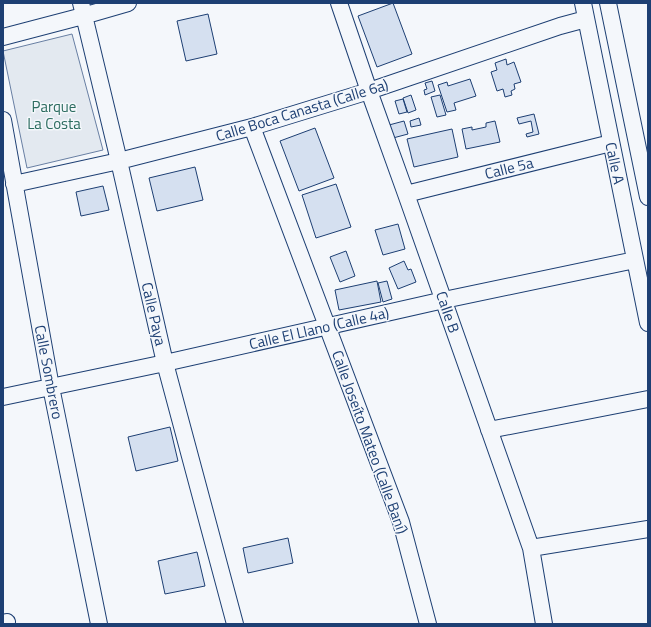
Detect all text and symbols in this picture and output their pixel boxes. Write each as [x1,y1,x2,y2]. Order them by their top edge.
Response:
street label: Calle Boca Canasta (Calle 6a) [213,73,391,147]
park label: Parque La Costa [27,95,81,135]
street label: Calle A [599,140,631,186]
street label: Calle 5a [482,151,536,185]
street label: Calle Paya [136,280,173,348]
street label: Calle B [430,288,466,336]
street label: Calle El Llano (Calle 4a) [247,301,391,355]
street label: Calle Sombrero [29,323,69,421]
street label: Calle Joseíto Mateo (Calle Baní) [326,347,414,537]

